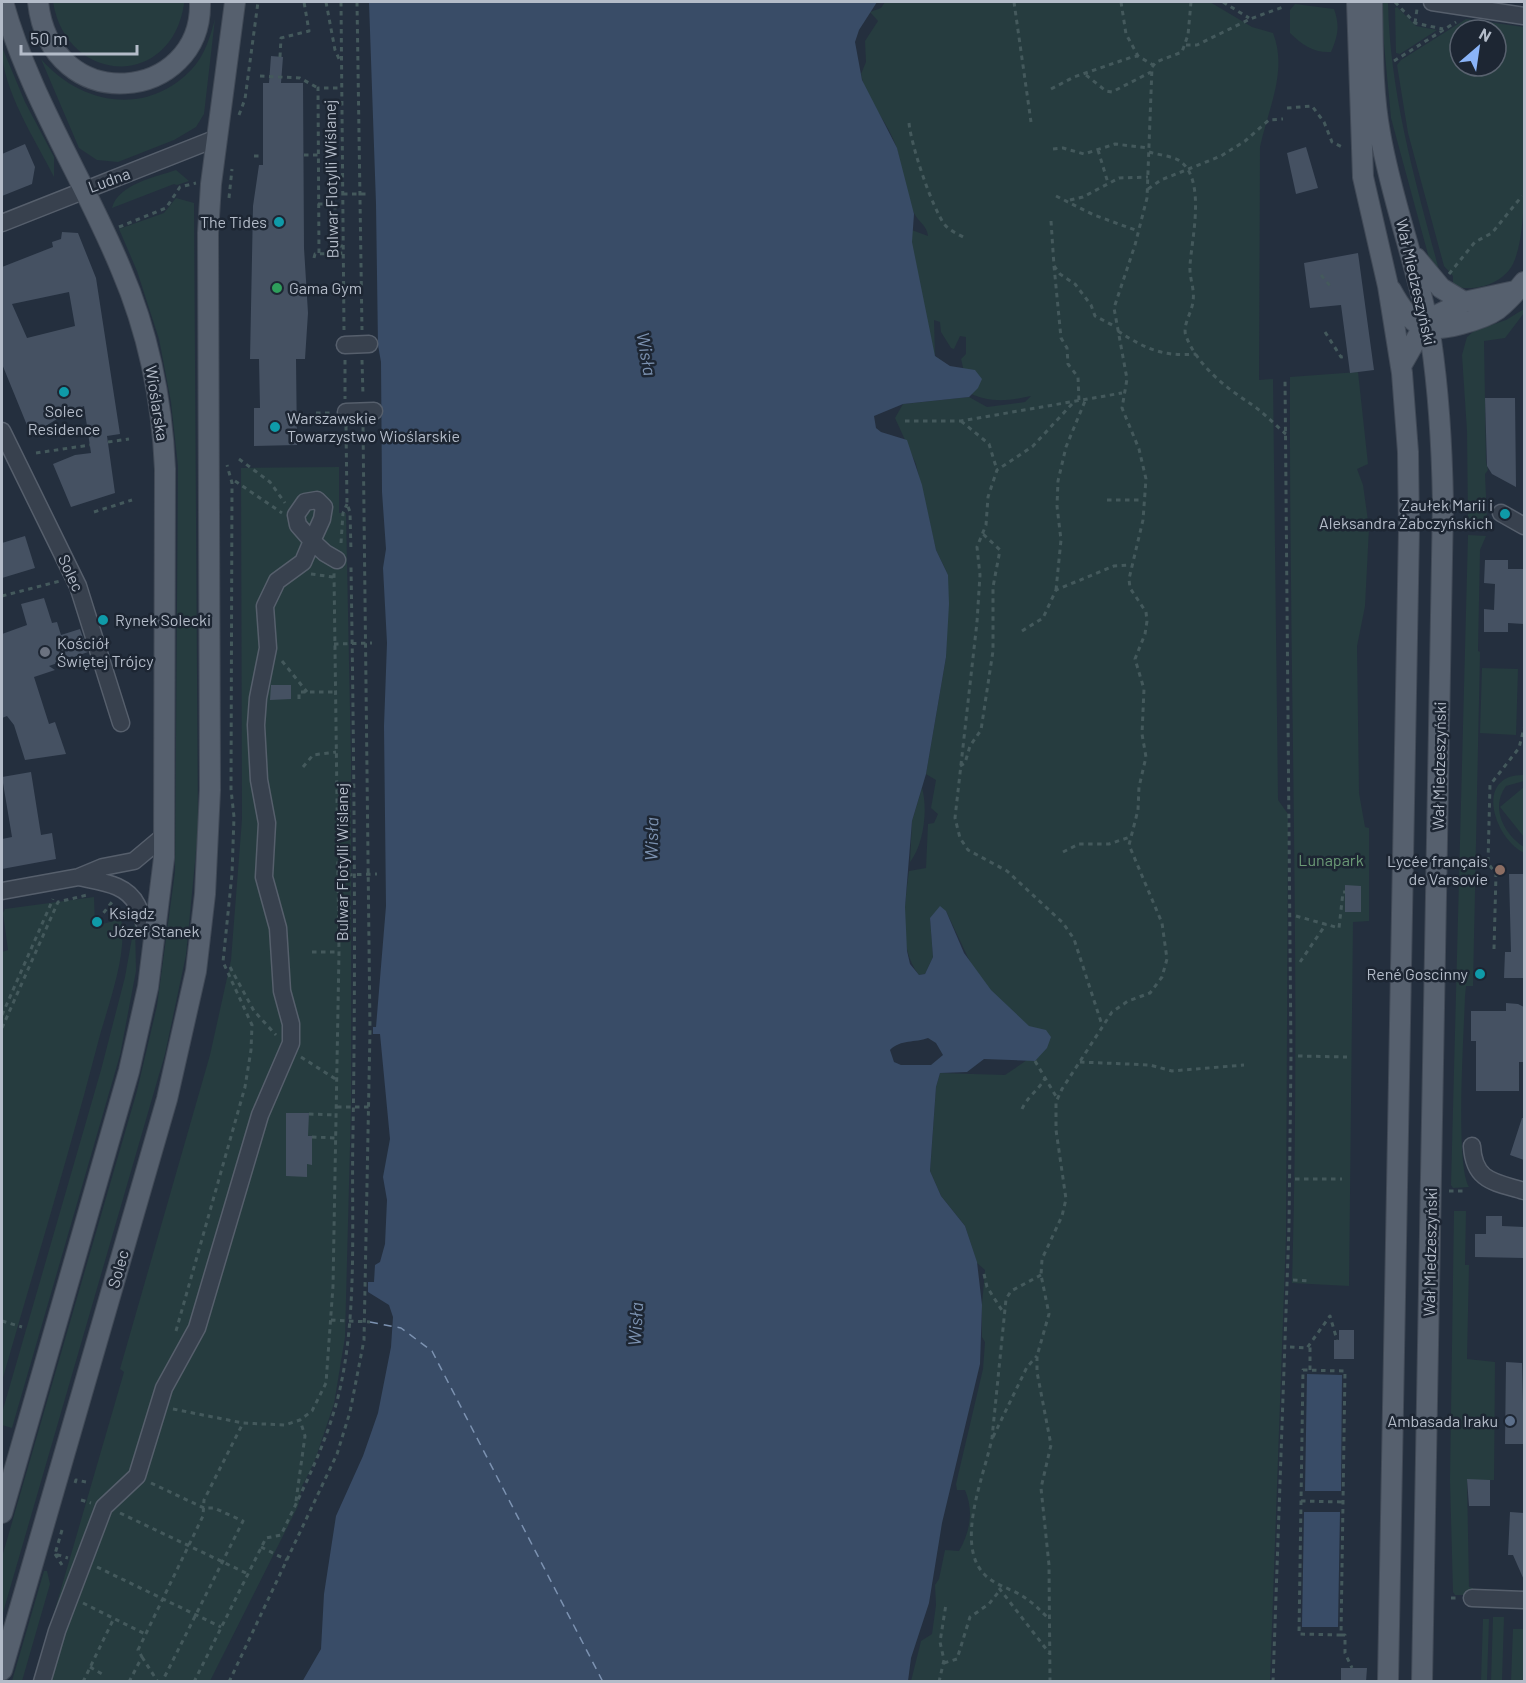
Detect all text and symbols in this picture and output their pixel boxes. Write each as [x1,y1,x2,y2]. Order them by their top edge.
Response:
scale bar [21,18,136,56]
north arrow [1448,18,1508,78]
text: N [1476,24,1495,45]
text: 50 m [30,27,68,49]
street label: Bulwar Flotylli Wiślanej [320,100,341,258]
street label: Ludna [85,163,132,196]
place label: The Tides [200,212,267,231]
marker: The Tides [272,215,286,229]
street label: Wał Miedzeszyński [1393,217,1440,347]
place label: Gama Gym [289,278,362,297]
marker: Gama Gym [270,281,284,295]
water label: Wisła [632,330,662,377]
street label: Wioślarska [142,364,173,442]
marker: Solec Residence [57,385,71,399]
place label: Solec Residence [28,401,100,438]
place label: Warszawskie Towarzystwo Wioślarskie [287,408,460,445]
marker: Warszawskie Towarzystwo Wioślarskie [268,420,282,434]
place label: Zaułek Marii i Aleksandra Żabczyńskich [1319,495,1493,532]
marker: Zaułek Marii i Aleksandra Żabczyńskich [1498,507,1512,521]
street label: Solec [55,551,88,594]
place label: Rynek Solecki [115,610,211,629]
marker: Rynek Solecki [96,613,110,627]
place label: Kościół Świętej Trójcy [57,633,154,670]
marker: Kościół Świętej Trójcy [38,645,52,659]
street label: Wał Miedzeszyński [1428,701,1449,831]
street label: Bulwar Flotylli Wiślanej [332,783,351,941]
water label: Wisła [640,817,662,861]
park label: Lunapark [1298,850,1364,869]
place label: Lycée français de Varsovie [1387,851,1488,888]
marker: Lycée français de Varsovie [1493,863,1507,877]
place label: Ksiądz Józef Stanek [109,903,200,940]
marker: Ksiądz Józef Stanek [90,915,104,929]
place label: René Goscinny [1366,964,1469,983]
marker: René Goscinny [1473,967,1487,981]
street label: Wał Miedzeszyński [1419,1187,1440,1317]
street label: Solec [103,1248,132,1290]
water label: Wisła [623,1302,647,1346]
place label: Ambasada Iraku [1387,1411,1498,1430]
marker: Ambasada Iraku [1503,1414,1517,1428]

